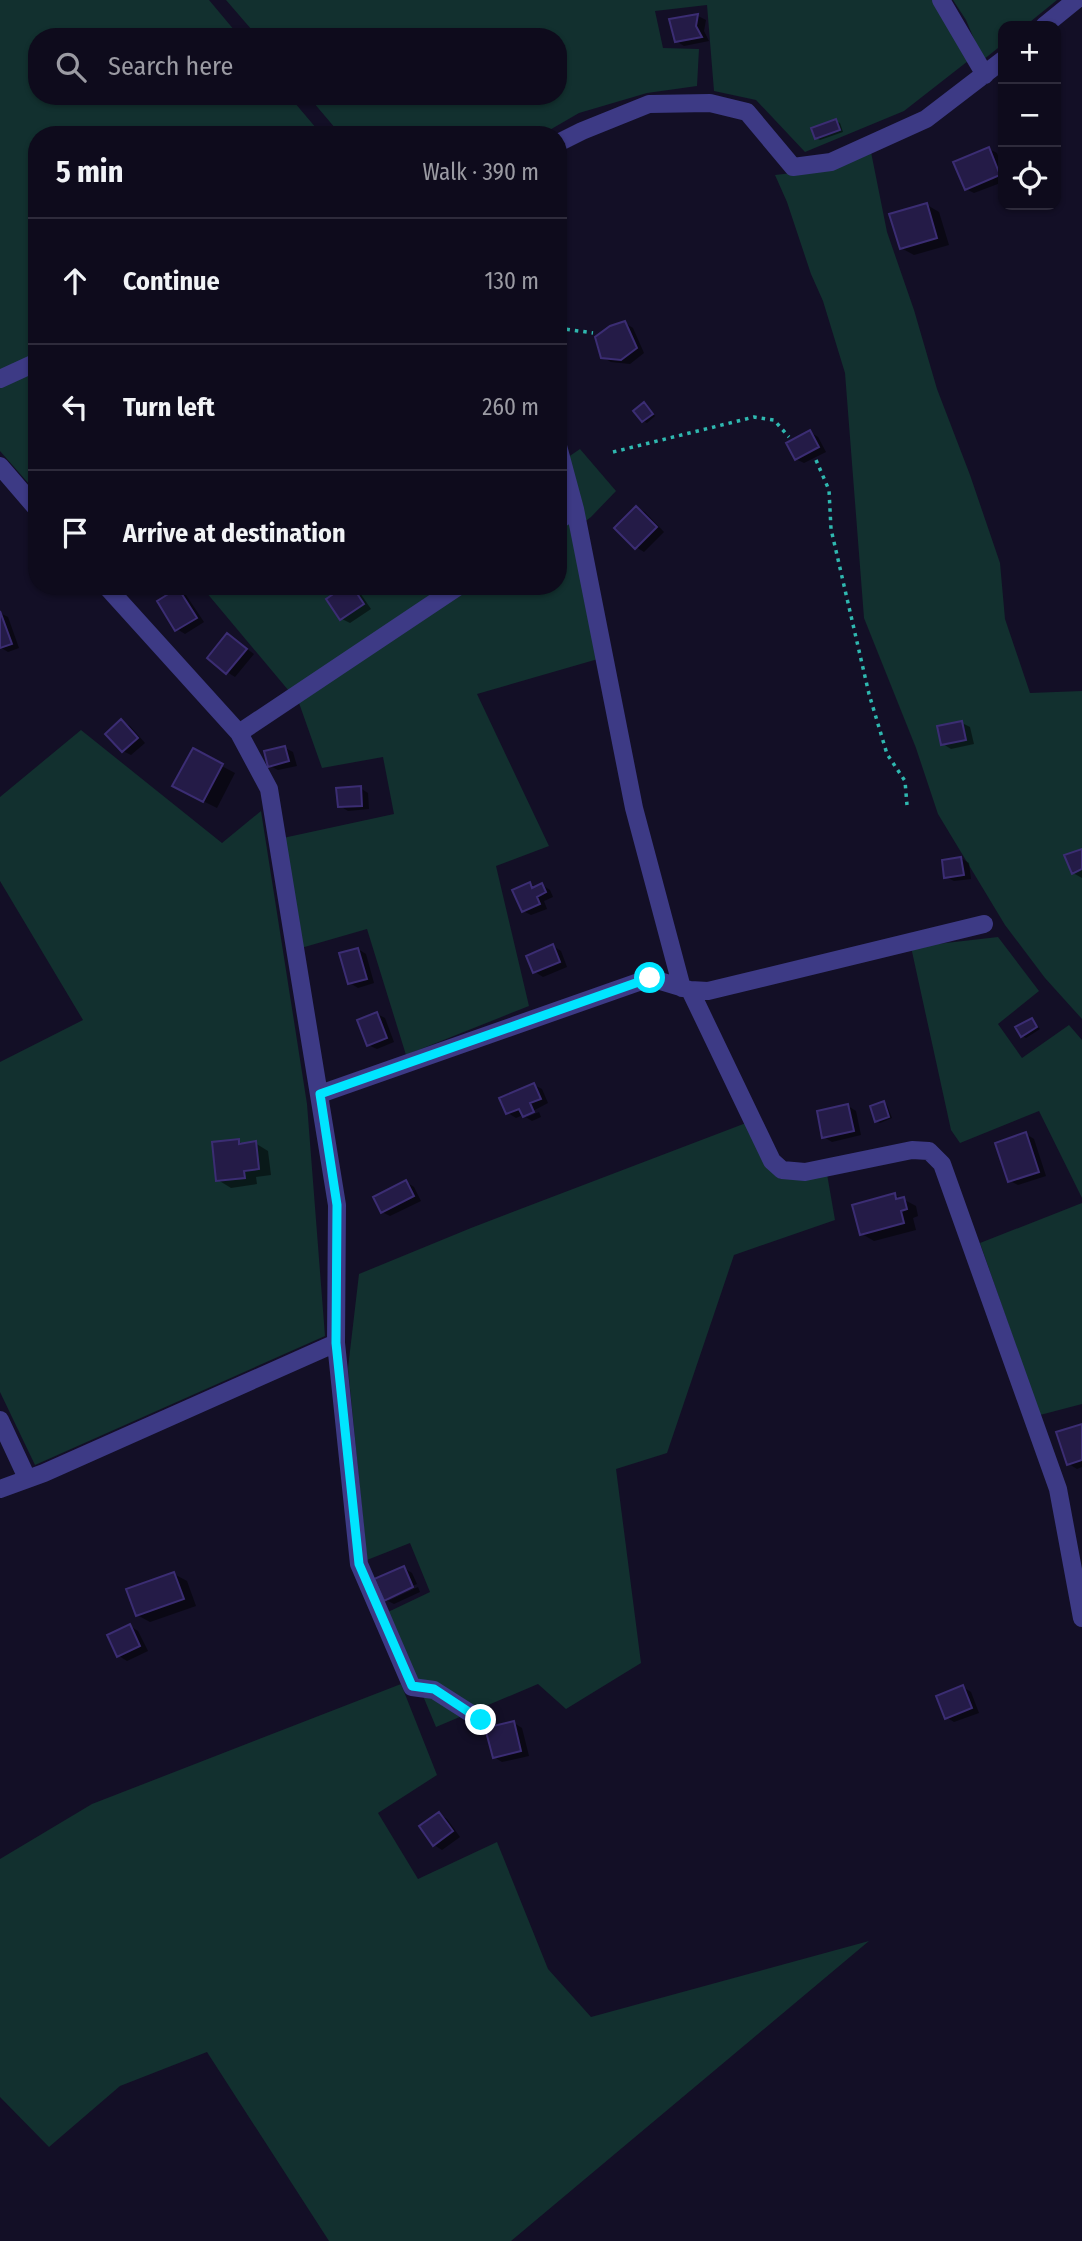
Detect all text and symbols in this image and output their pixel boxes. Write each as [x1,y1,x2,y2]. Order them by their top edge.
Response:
map controls [998,21,1061,210]
button: + [998,21,1061,84]
search box [28,28,567,105]
icon: search [52,48,90,86]
text: Search here [108,51,233,82]
button: − [998,84,1061,147]
button: locate [998,147,1061,210]
text: 5 min [56,154,123,190]
text: Walk · 390 m [423,158,539,186]
icon: ahead [56,262,94,300]
text: Continue [123,266,220,297]
text: 130 m [485,267,539,295]
icon: left [56,388,94,426]
text: Turn left [123,392,215,423]
text: 260 m [482,393,539,421]
icon: arrive [56,514,94,552]
text: Arrive at destination [123,518,346,549]
route start [634,962,665,993]
route end [465,1704,496,1735]

